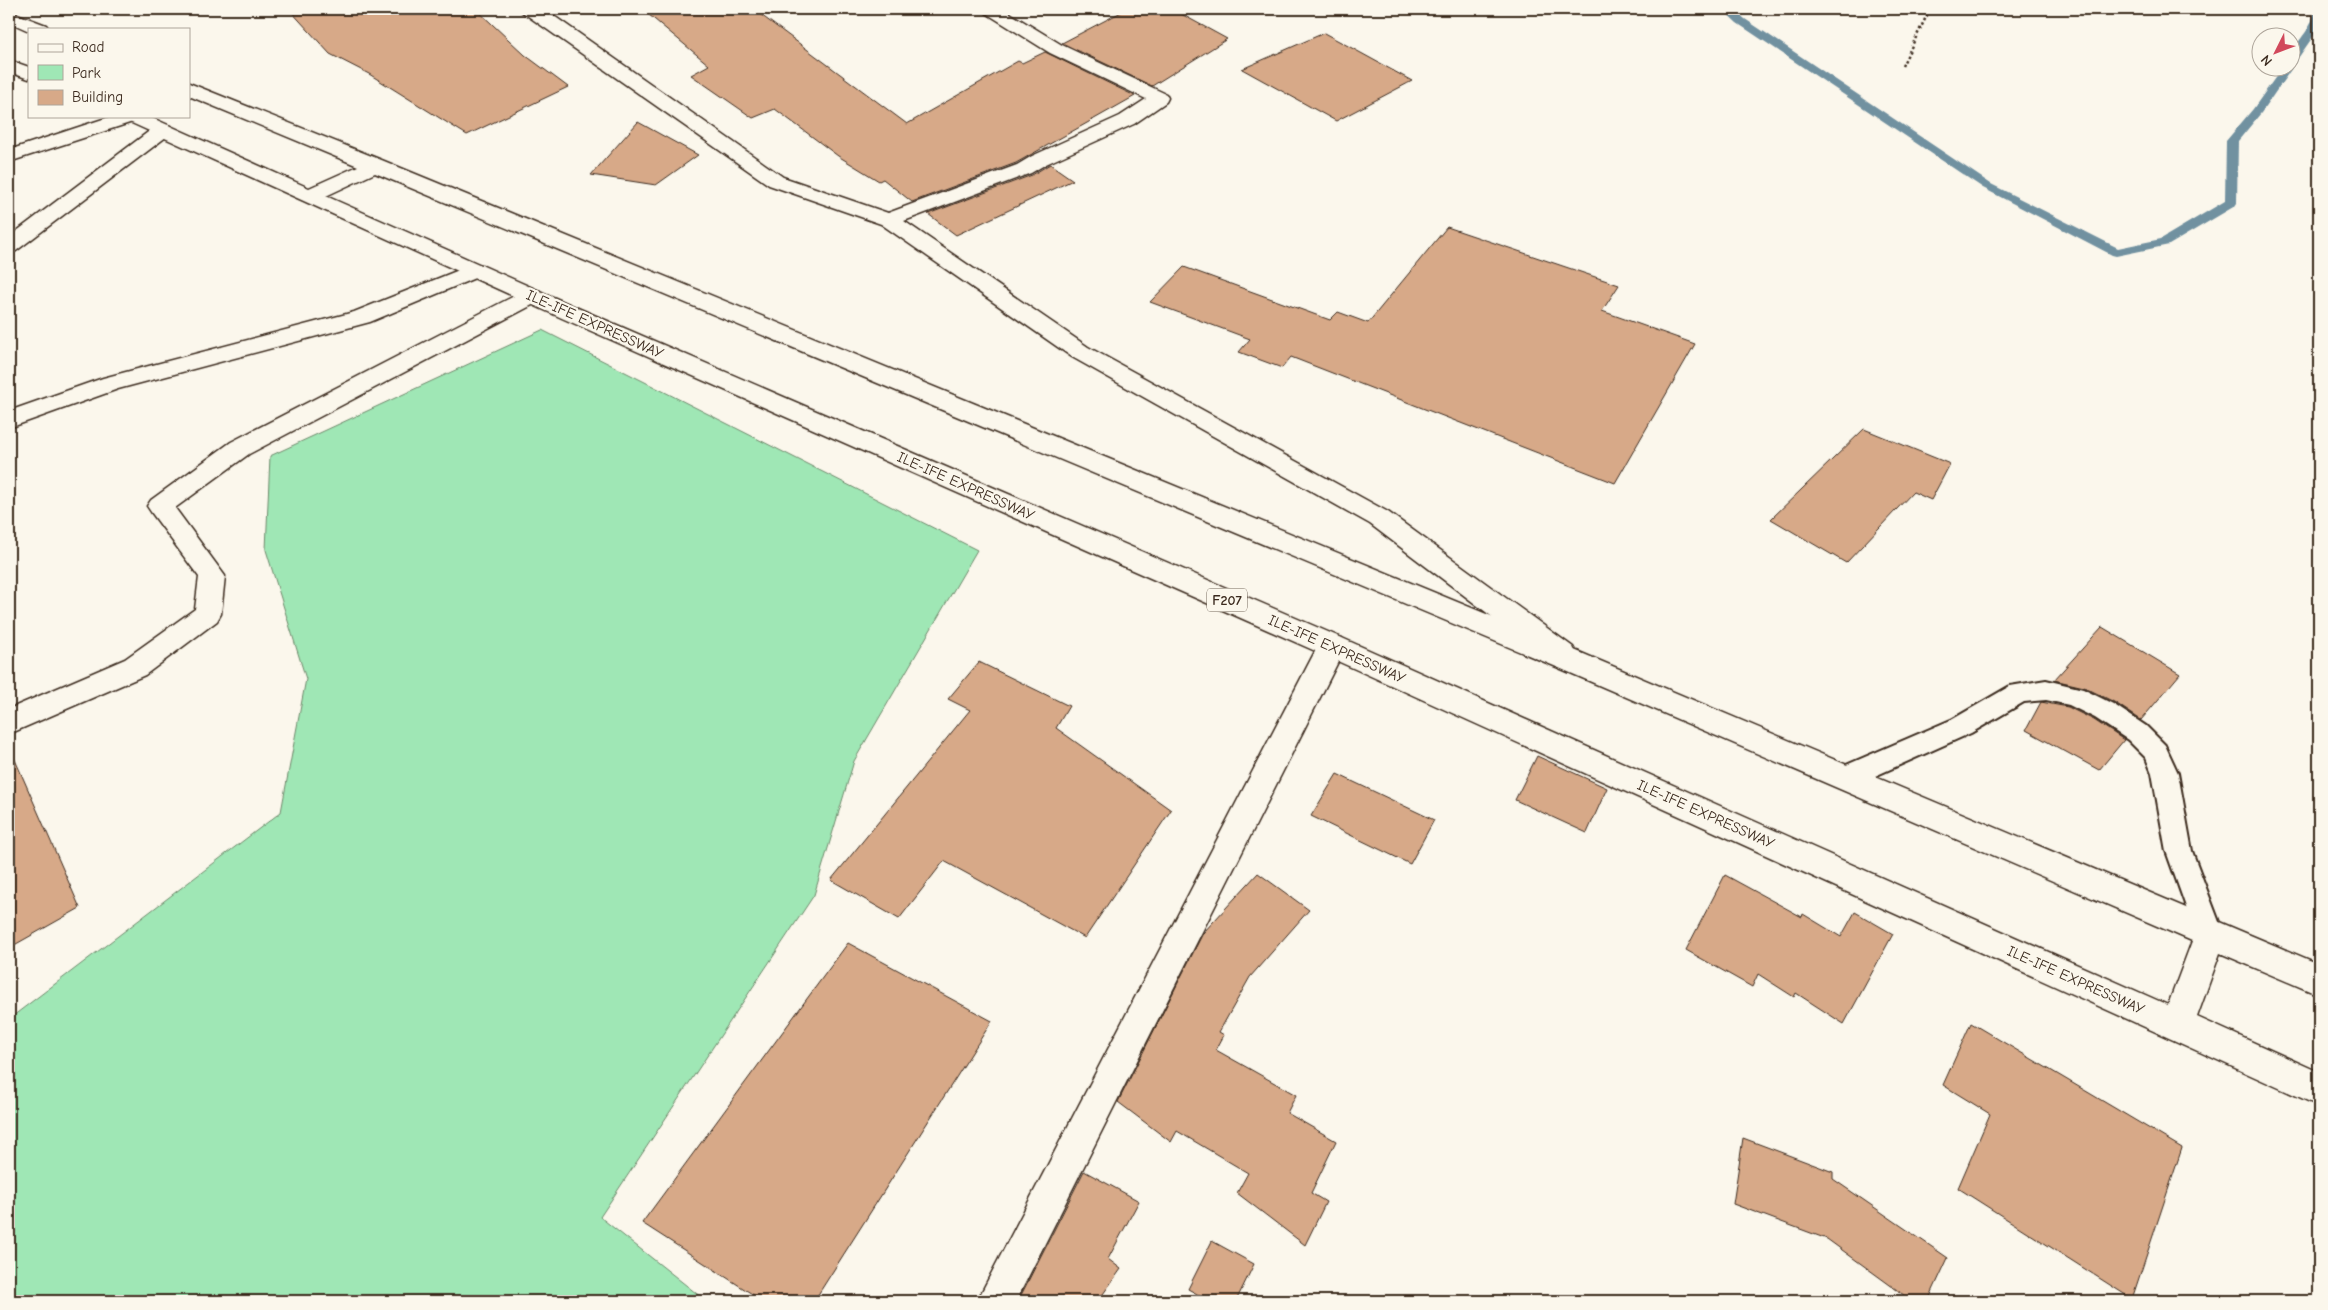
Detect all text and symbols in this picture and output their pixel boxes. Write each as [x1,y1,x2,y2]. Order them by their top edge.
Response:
legend [28,28,190,118]
north arrow [2250,28,2300,78]
text: Road [72,38,104,56]
text: N [2257,51,2276,69]
text: Park [72,64,101,82]
text: Building [72,88,123,106]
street label: ILE-IFE EXPRESSWAY [524,286,666,362]
street label: ILE-IFE EXPRESSWAY [895,448,1037,524]
road number: F207 [1207,588,1247,612]
street label: ILE-IFE EXPRESSWAY [1266,611,1408,687]
street label: ILE-IFE EXPRESSWAY [1635,776,1777,852]
street label: ILE-IFE EXPRESSWAY [2005,942,2147,1018]

